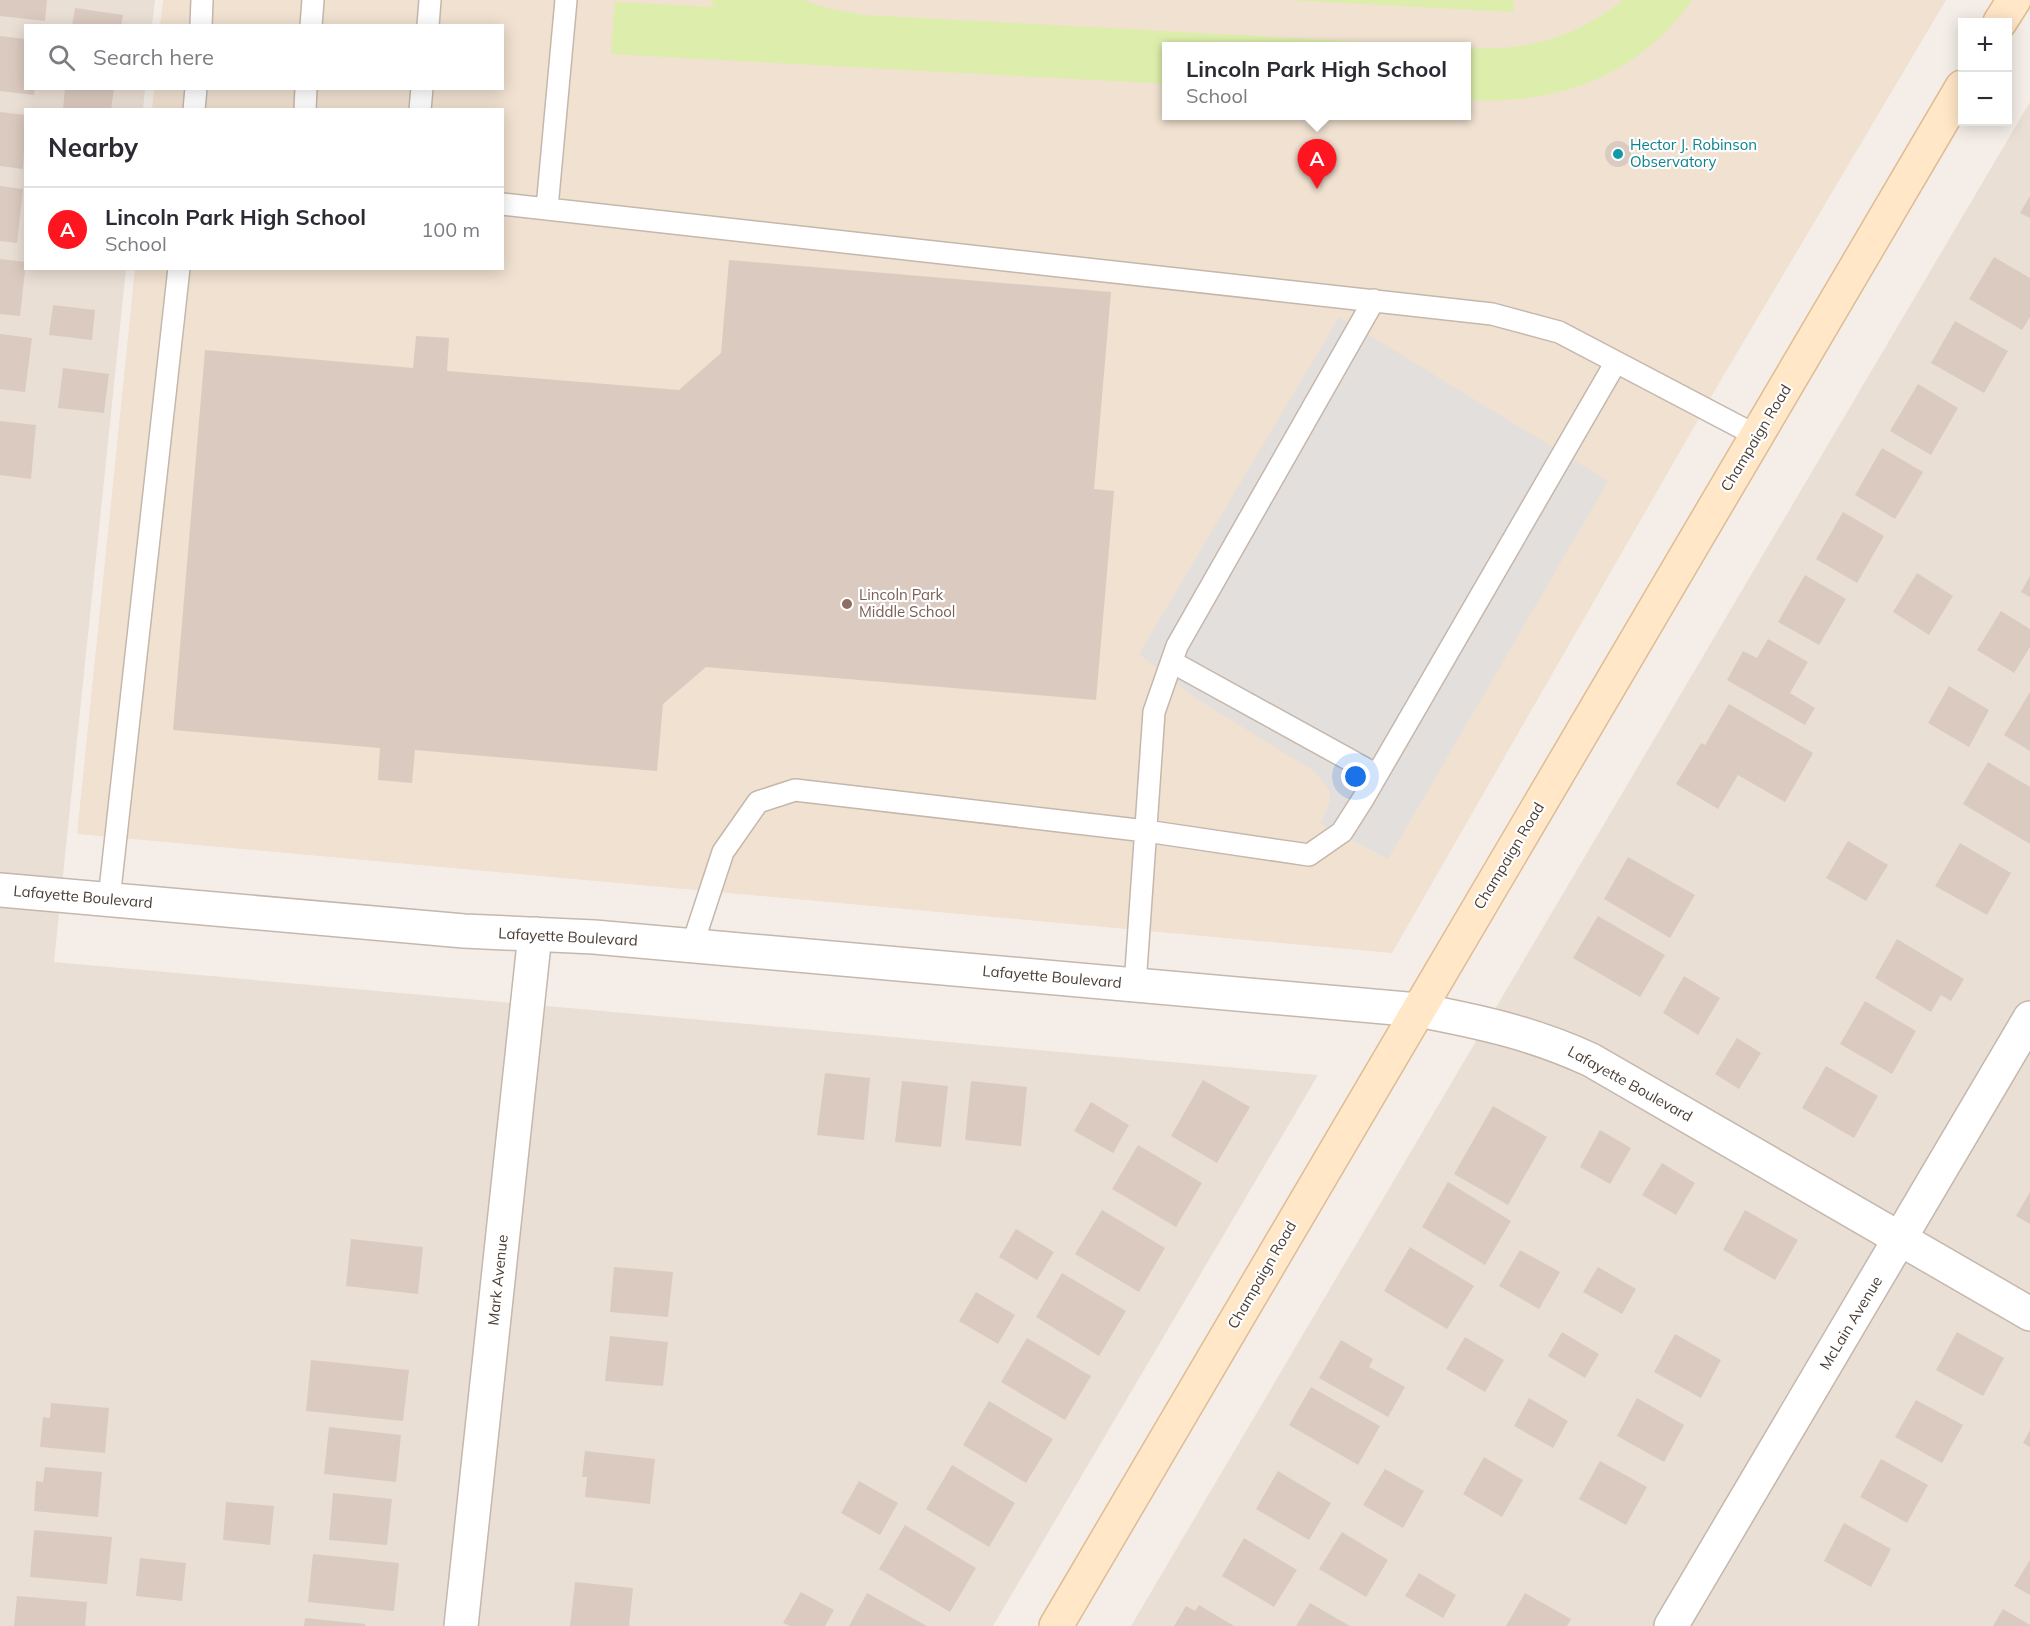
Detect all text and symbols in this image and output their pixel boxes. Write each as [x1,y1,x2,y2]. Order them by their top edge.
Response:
map controls [1958,18,2012,126]
button: + [1958,18,2012,72]
search box [24,24,504,90]
icon: search [45,41,78,74]
popup [1162,42,1471,120]
text: Search here [93,43,214,71]
text: Lincoln Park High School [1186,55,1447,83]
button: − [1958,72,2012,126]
text: School [1186,83,1248,108]
text: Nearby [48,131,138,164]
place label: Hector J. Robinson Observatory [1630,135,1757,171]
pin: A [1298,140,1336,189]
marker: Hector J. Robinson Observatory [1611,147,1625,161]
text: Lincoln Park High School [105,203,366,231]
text: A [60,217,75,242]
text: 100 m [421,217,480,242]
text: School [105,231,167,256]
street label: Champaign Road [1716,381,1795,495]
place label: Lincoln Park Middle School [859,585,955,621]
marker: Lincoln Park Middle School [840,597,854,611]
your location [1341,762,1370,791]
street label: Champaign Road [1469,799,1548,913]
street label: Lafayette Boulevard [13,881,153,912]
street label: Lafayette Boulevard [498,923,638,950]
street label: Lafayette Boulevard [982,961,1122,992]
street label: Lafayette Boulevard [1565,1041,1696,1126]
street label: Champaign Road [1223,1217,1300,1332]
street label: Mark Avenue [483,1234,512,1326]
street label: McLain Avenue [1815,1272,1886,1373]

